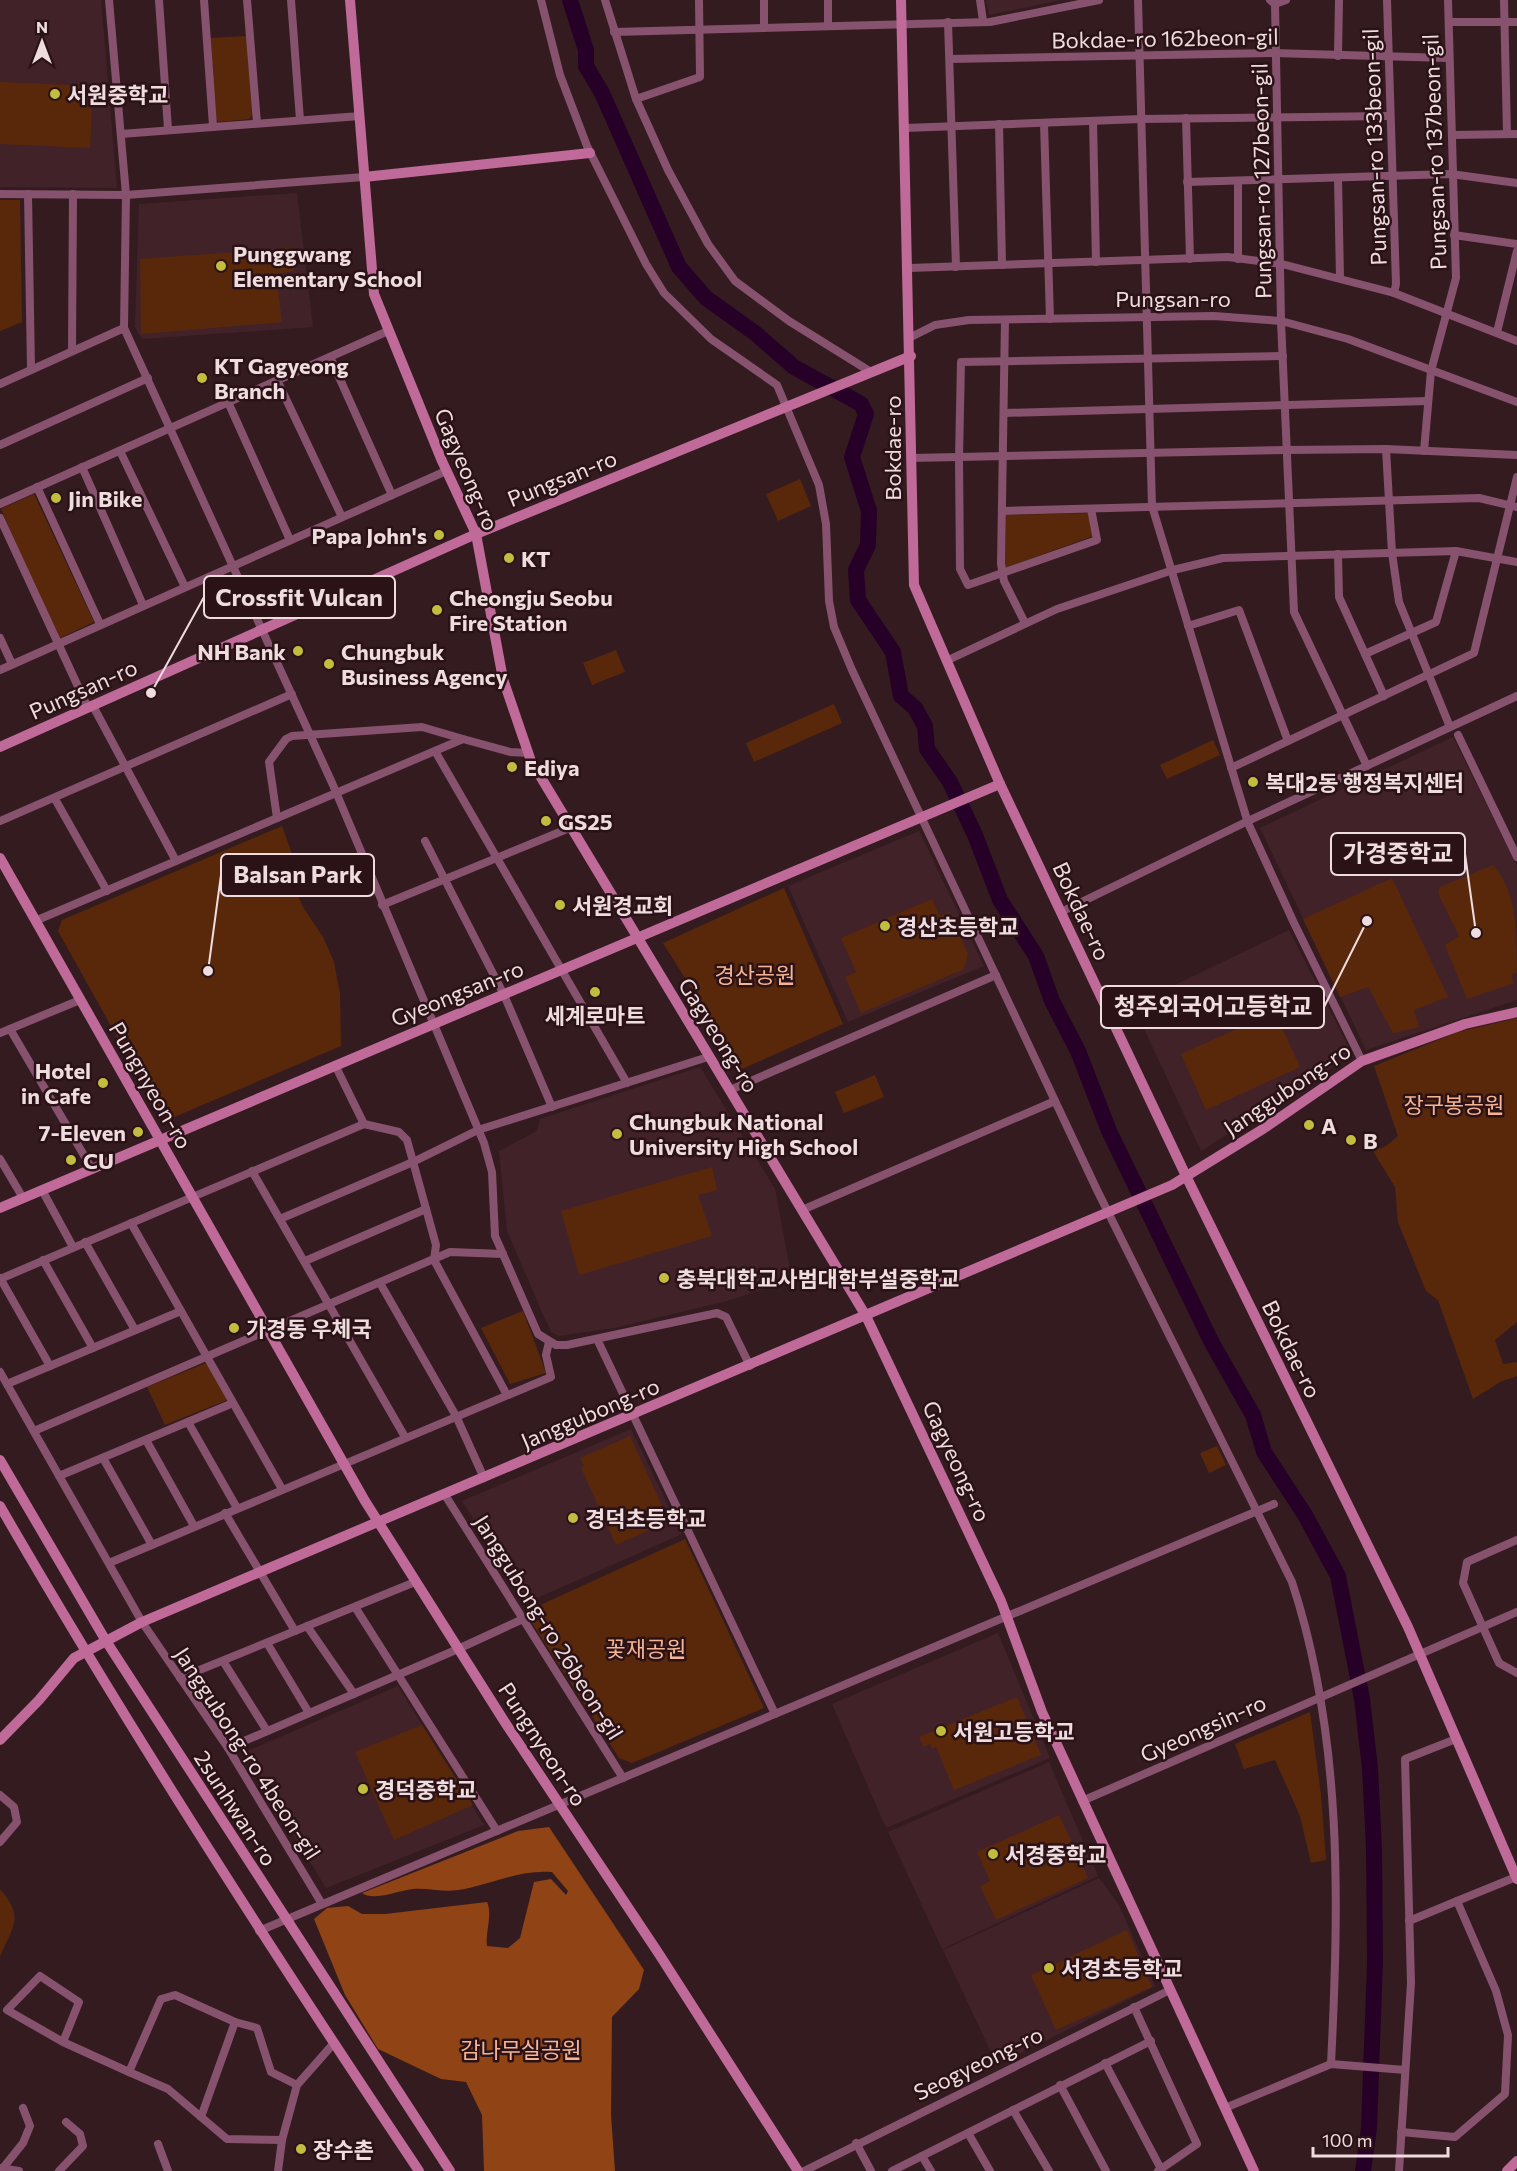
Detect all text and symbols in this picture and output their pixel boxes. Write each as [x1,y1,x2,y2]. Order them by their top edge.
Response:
north arrow [12,12,72,72]
text: N [36,17,48,36]
street label: Bokdae-ro 162beon-gil [1051,23,1279,53]
street label: Pungsan-ro 133beon-gil [1356,28,1392,266]
street label: Pungsan-ro 137beon-gil [1416,34,1452,270]
street label: Pungsan-ro 127beon-gil [1245,63,1277,299]
place label: 서원중학교 [67,81,168,108]
marker: 서원중학교 [48,87,62,101]
place label: Punggwang Elementary School [233,240,422,292]
marker: Punggwang Elementary School [214,259,228,273]
street label: Pungsan-ro [1115,285,1231,312]
place label: KT Gagyeong Branch [214,352,349,404]
marker: KT Gagyeong Branch [195,371,209,385]
street label: Bokdae-ro [879,395,906,501]
street label: Gagyeong-ro [429,404,505,534]
street label: Pungsan-ro [503,444,621,512]
place label: Jin Bike [68,485,142,512]
marker: Jin Bike [49,491,63,505]
place label: Papa John's [311,522,427,549]
marker: Papa John's [432,528,446,542]
place label: KT [521,545,551,572]
marker: KT [502,551,516,565]
callout: Crossfit Vulcan [204,576,395,618]
text: Crossfit Vulcan [215,582,383,611]
place label: Cheongju Seobu Fire Station [449,584,613,636]
marker: Cheongju Seobu Fire Station [430,603,444,617]
place label: NH Bank [197,638,286,665]
place label: Chungbuk Business Agency [341,638,508,690]
marker: NH Bank [291,644,305,658]
street label: Pungsan-ro [25,653,141,725]
marker: Chungbuk Business Agency [322,657,336,671]
place label: Ediya [524,754,580,781]
marker: Ediya [505,760,519,774]
place label: 복대2동 행정복지센터 [1265,769,1464,796]
marker: 복대2동 행정복지센터 [1246,775,1260,789]
place label: GS25 [558,808,613,835]
marker: GS25 [539,814,553,828]
callout: 가경중학교 [1331,833,1465,875]
text: 가경중학교 [1343,838,1453,867]
callout: Balsan Park [221,854,374,896]
street label: Bokdae-ro [1047,857,1117,965]
text: Balsan Park [233,859,363,888]
place label: 서원경교회 [572,892,673,919]
marker: 서원경교회 [553,898,567,912]
place label: 경산초등학교 [897,913,1018,940]
marker: 경산초등학교 [878,919,892,933]
street label: Gyeongsan-ro [387,954,527,1032]
park label: 경산공원 [715,961,795,988]
street label: Gagyeong-ro [673,973,765,1097]
marker: 세계로마트 [588,985,602,999]
callout: 청주외국어고등학교 [1101,986,1324,1028]
text: 청주외국어고등학교 [1114,991,1312,1020]
place label: 세계로마트 [544,1002,646,1029]
street label: Pungnyeon-ro [104,1017,198,1153]
street label: Janggubong-ro [1218,1037,1356,1141]
place label: Hotel in Cafe [21,1057,91,1109]
marker: Hotel in Cafe [96,1076,110,1090]
park label: 장구봉공원 [1403,1091,1505,1118]
place label: Chungbuk National University High School [629,1108,858,1160]
place label: A [1321,1112,1337,1139]
marker: A [1302,1118,1316,1132]
place label: 7-Eleven [38,1119,126,1146]
marker: 7-Eleven [131,1125,145,1139]
marker: Chungbuk National University High School [610,1127,624,1141]
place label: B [1363,1127,1378,1154]
marker: B [1344,1133,1358,1147]
place label: CU [83,1147,114,1174]
marker: CU [64,1153,78,1167]
place label: 충북대학교사범대학부설중학교 [676,1265,959,1292]
marker: 충북대학교사범대학부설중학교 [657,1271,671,1285]
street label: Bokdae-ro [1257,1296,1327,1402]
place label: 가경동 우체국 [246,1315,372,1342]
marker: 가경동 우체국 [227,1321,241,1335]
street label: Janggubong-ro [517,1372,663,1454]
street label: Gagyeong-ro [917,1396,997,1526]
place label: 경덕초등학교 [585,1505,706,1532]
street label: Janggubong-ro 26beon-gil [469,1509,629,1745]
marker: 경덕초등학교 [566,1511,580,1525]
park label: 꽃재공원 [606,1635,686,1662]
street label: Janggubong-ro 4beon-gil [169,1642,327,1864]
street label: Pungnyeon-ro [493,1677,593,1811]
street label: Gyeongsin-ro [1136,1688,1270,1768]
place label: 서원고등학교 [953,1718,1074,1745]
marker: 서원고등학교 [934,1724,948,1738]
street label: 2sunhwan-ro [189,1745,283,1871]
place label: 경덕중학교 [375,1776,476,1803]
marker: 경덕중학교 [356,1782,370,1796]
place label: 서경중학교 [1005,1841,1106,1868]
marker: 서경중학교 [986,1847,1000,1861]
place label: 서경초등학교 [1061,1955,1182,1982]
marker: 서경초등학교 [1042,1961,1056,1975]
street label: Seogyeong-ro [909,2020,1047,2106]
park label: 감나무실공원 [460,2036,582,2063]
scale bar [1313,2120,1448,2158]
text: 100 m [1322,2129,1372,2151]
place label: 장수촌 [313,2136,374,2163]
marker: 장수촌 [294,2142,308,2156]

